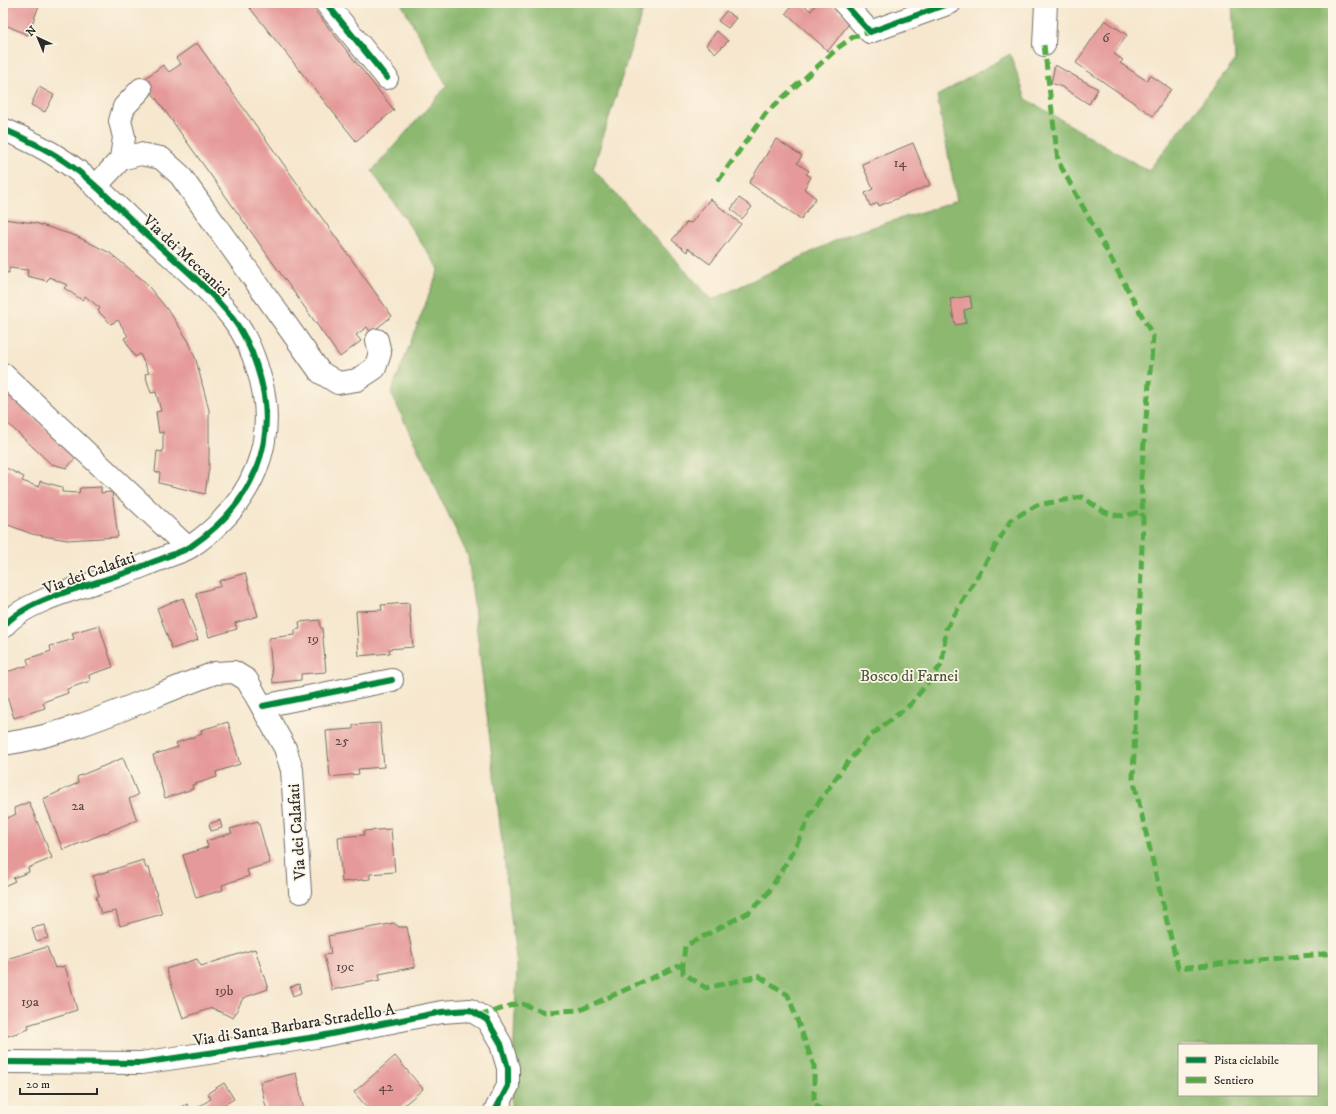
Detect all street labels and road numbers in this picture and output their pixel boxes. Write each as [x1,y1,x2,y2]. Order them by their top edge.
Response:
street label: Via dei Meccanici [138,210,234,301]
street label: Via dei Calafati [40,547,138,599]
street label: Via dei Calafati [284,783,310,882]
street label: Via di Santa Barbara Stradello A [191,999,397,1051]

